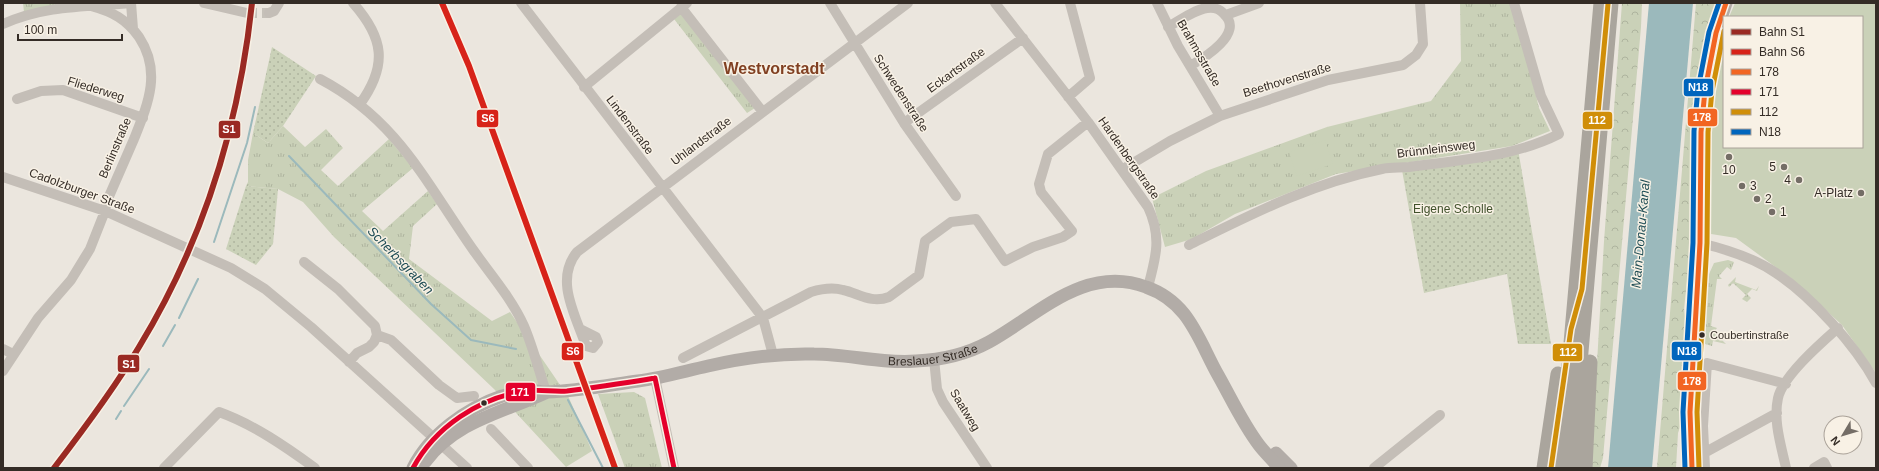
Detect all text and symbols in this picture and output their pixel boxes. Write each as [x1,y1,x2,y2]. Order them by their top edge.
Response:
scale bar [18,16,122,42]
legend [1723,16,1863,148]
street label: Brahmsstraße [1174,17,1224,89]
text: 100 m [24,23,57,37]
text: Bahn S1 [1759,25,1805,39]
street label: Eckartstraße [924,44,988,96]
text: Bahn S6 [1759,45,1805,59]
street label: Schwedenstraße [871,51,932,135]
district label: Westvorstadt [723,60,825,77]
street label: Beethovenstraße [1241,60,1333,100]
text: 178 [1759,65,1779,79]
street label: Fliederweg [66,74,126,104]
line badge: N18 [1683,78,1714,97]
text: N18 [1688,81,1708,93]
text: 171 [1759,85,1779,99]
street label: Lindenstraße [603,93,657,157]
text: 112 [1759,105,1778,119]
line badge: 178 [1687,108,1718,127]
line badge: S6 [476,109,499,128]
line badge: 112 [1582,111,1613,130]
text: 178 [1693,111,1711,123]
text: S6 [481,112,495,124]
street label: Uhlandstraße [668,114,734,168]
street label: Hardenbergstraße [1095,114,1163,202]
text: 112 [1588,114,1606,126]
street label: Berlinstraße [96,115,134,181]
line badge: S1 [218,120,241,139]
text: S1 [222,123,236,135]
text: N18 [1759,125,1781,139]
street label: Brünnleinsweg [1396,137,1476,161]
marker: 10 [1724,152,1734,162]
place label: 5 [1769,160,1776,174]
marker: 5 [1779,162,1789,172]
place label: 10 [1722,163,1736,177]
street label: Cadolzburger Straße [27,165,137,217]
place label: 4 [1784,173,1791,187]
marker: 4 [1794,175,1804,185]
water label: Main-Donau-Kanal [1628,178,1653,289]
place label: 3 [1750,179,1757,193]
marker: 3 [1737,181,1747,191]
place label: A-Platz [1814,186,1853,200]
marker: A-Platz [1856,188,1866,198]
place label: 2 [1765,192,1772,206]
marker: 2 [1752,194,1762,204]
park label: Eigene Scholle [1413,202,1493,216]
place label: 1 [1780,205,1787,219]
marker: 1 [1767,207,1777,217]
water label: Scherbsgraben [365,223,437,297]
place label: Coubertinstraße [1710,329,1789,341]
marker: Coubertinstraße [1697,330,1707,340]
street label: Breslauer Straße [888,341,980,369]
line badge: N18 [1671,341,1702,361]
line badge: S6 [561,342,584,361]
line badge: 112 [1552,343,1583,362]
text: S6 [566,345,580,357]
text: N18 [1677,345,1697,357]
text: 112 [1559,346,1577,358]
line badge: S1 [117,354,140,373]
text: S1 [122,358,136,370]
line badge: 178 [1677,371,1707,391]
text: 178 [1683,375,1701,387]
line badge: 171 [505,382,536,402]
text: 171 [511,386,529,398]
street label: Saatweg [947,386,983,434]
unlabelled marker [479,398,489,408]
north arrow [1823,415,1863,455]
text: N [1828,434,1842,448]

